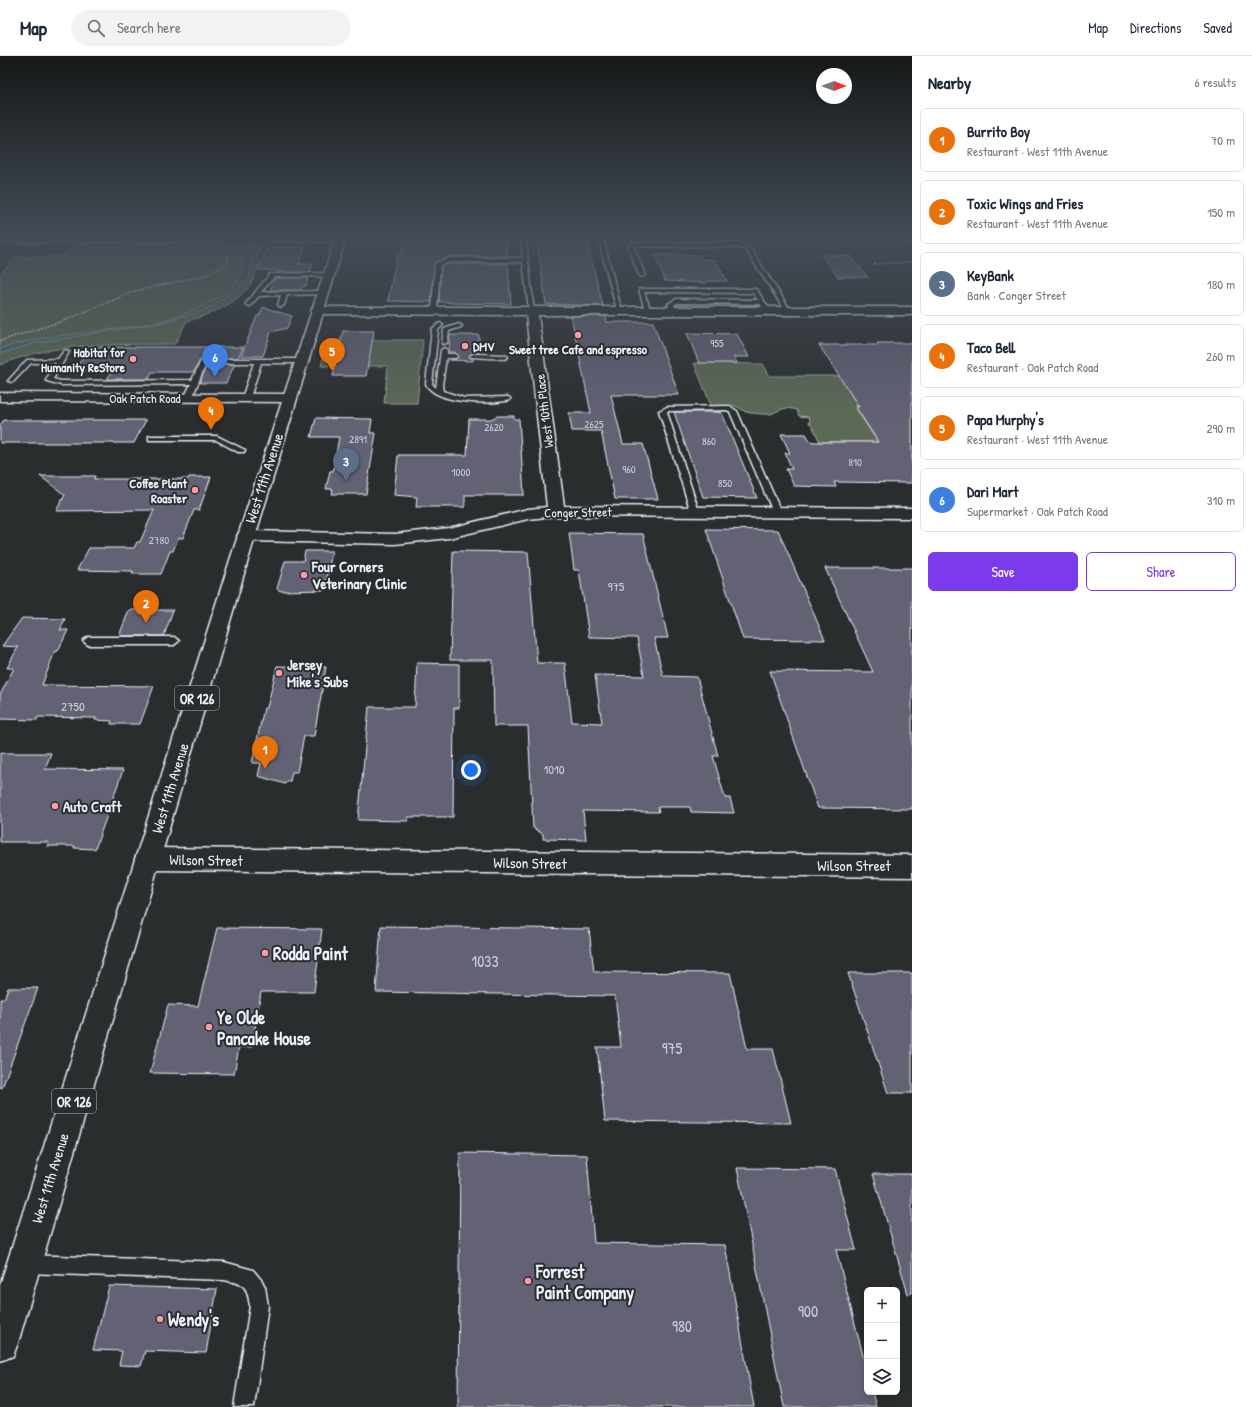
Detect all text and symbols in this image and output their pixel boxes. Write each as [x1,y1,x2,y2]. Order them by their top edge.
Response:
search box [71,10,351,46]
text: Map [20,15,47,41]
icon: search [85,17,107,39]
text: Search here [117,17,181,38]
text: Map [1088,18,1108,37]
text: Directions [1130,18,1181,37]
text: Saved [1203,18,1232,37]
north arrow [816,68,852,104]
text: Nearby [928,71,971,94]
text: 6 results [1195,73,1236,91]
text: Burrito Boy [967,121,1030,142]
text: 1 [940,131,944,149]
text: 70 m [1211,131,1235,149]
text: Restaurant · West 11th Avenue [967,142,1108,160]
text: Toxic Wings and Fries [967,193,1083,214]
text: 2 [939,203,945,221]
text: 150 m [1207,203,1235,221]
text: Restaurant · West 11th Avenue [967,214,1108,232]
text: KeyBank [967,265,1014,286]
text: 3 [939,275,945,293]
text: 180 m [1207,275,1235,293]
text: Bank · Conger Street [967,286,1066,304]
marker: Sweet tree Cafe and espresso [573,330,583,340]
house number: 955 [710,336,724,350]
place label: DMV [473,337,495,355]
text: Taco Bell [967,337,1015,358]
pin: 5 [319,338,345,371]
place label: Sweet tree Cafe and espresso [509,340,648,359]
marker: DMV [460,341,470,351]
place label: Habitat for Humanity ReStore [41,343,126,377]
pin: 6 [202,344,228,377]
text: 4 [940,347,944,365]
text: 260 m [1206,347,1235,365]
marker: Habitat for Humanity ReStore [128,354,138,364]
text: Restaurant · Oak Patch Road [967,358,1098,376]
street label: West 10th Place [531,373,557,449]
street label: Oak Patch Road [109,389,181,407]
pin: 4 [198,397,224,430]
text: Papa Murphy's [967,409,1044,430]
house number: 2625 [584,417,604,431]
text: 5 [939,419,945,437]
text: 290 m [1206,419,1235,437]
house number: 2620 [484,420,504,434]
street label: West 11th Avenue [240,430,288,526]
text: Restaurant · West 11th Avenue [967,430,1108,448]
house number: 2891 [349,432,367,446]
house number: 860 [702,434,716,448]
pin: 3 [333,448,359,481]
house number: 810 [848,455,862,469]
house number: 960 [622,462,636,476]
house number: 1000 [452,465,470,479]
place label: Coffee Plant Roaster [129,474,188,507]
house number: 850 [718,476,732,490]
text: Dari Mart [967,481,1018,502]
marker: Coffee Plant Roaster [190,485,200,495]
text: 6 [939,491,945,509]
text: 310 m [1207,491,1235,509]
street label: Conger Street [544,502,612,522]
text: Supermarket · Oak Patch Road [967,502,1108,520]
house number: 2780 [149,533,169,547]
button: Save [928,552,1078,591]
button: Share [1086,552,1236,591]
place label: Four Corners Veterinary Clinic [311,556,408,595]
marker: Four Corners Veterinary Clinic [299,570,309,580]
house number: 975 [608,577,625,595]
pin: 2 [133,590,159,623]
place label: Jersey Mike's Subs [287,654,348,692]
marker: Jersey Mike's Subs [274,668,284,678]
road number: OR 126 [175,686,219,710]
house number: 2750 [61,697,85,715]
pin: 1 [252,736,278,769]
street label: West 11th Avenue [146,740,194,836]
your location [461,760,481,780]
house number: 1010 [543,760,565,778]
place label: Auto Craft [63,796,122,817]
marker: Auto Craft [50,801,60,811]
street label: Wilson Street [169,849,244,871]
street label: Wilson Street [493,852,568,874]
street label: Wilson Street [817,855,892,876]
place label: Rodda Paint [273,941,349,966]
marker: Rodda Paint [260,948,270,958]
house number: 1033 [471,950,499,972]
place label: Ye Olde Pancake House [217,1005,311,1051]
marker: Ye Olde Pancake House [204,1022,214,1032]
house number: 975 [662,1037,683,1059]
road number: OR 126 [52,1089,96,1113]
street label: West 11th Avenue [26,1130,74,1226]
place label: Forrest Paint Company [535,1259,634,1306]
marker: Forrest Paint Company [523,1276,533,1286]
map controls [864,1287,900,1395]
button: + [864,1287,900,1323]
house number: 900 [798,1300,818,1322]
place label: Wendy's [168,1307,219,1333]
marker: Wendy's [155,1314,165,1324]
house number: 980 [672,1315,692,1337]
button: − [864,1323,900,1359]
button: layers [864,1359,900,1395]

